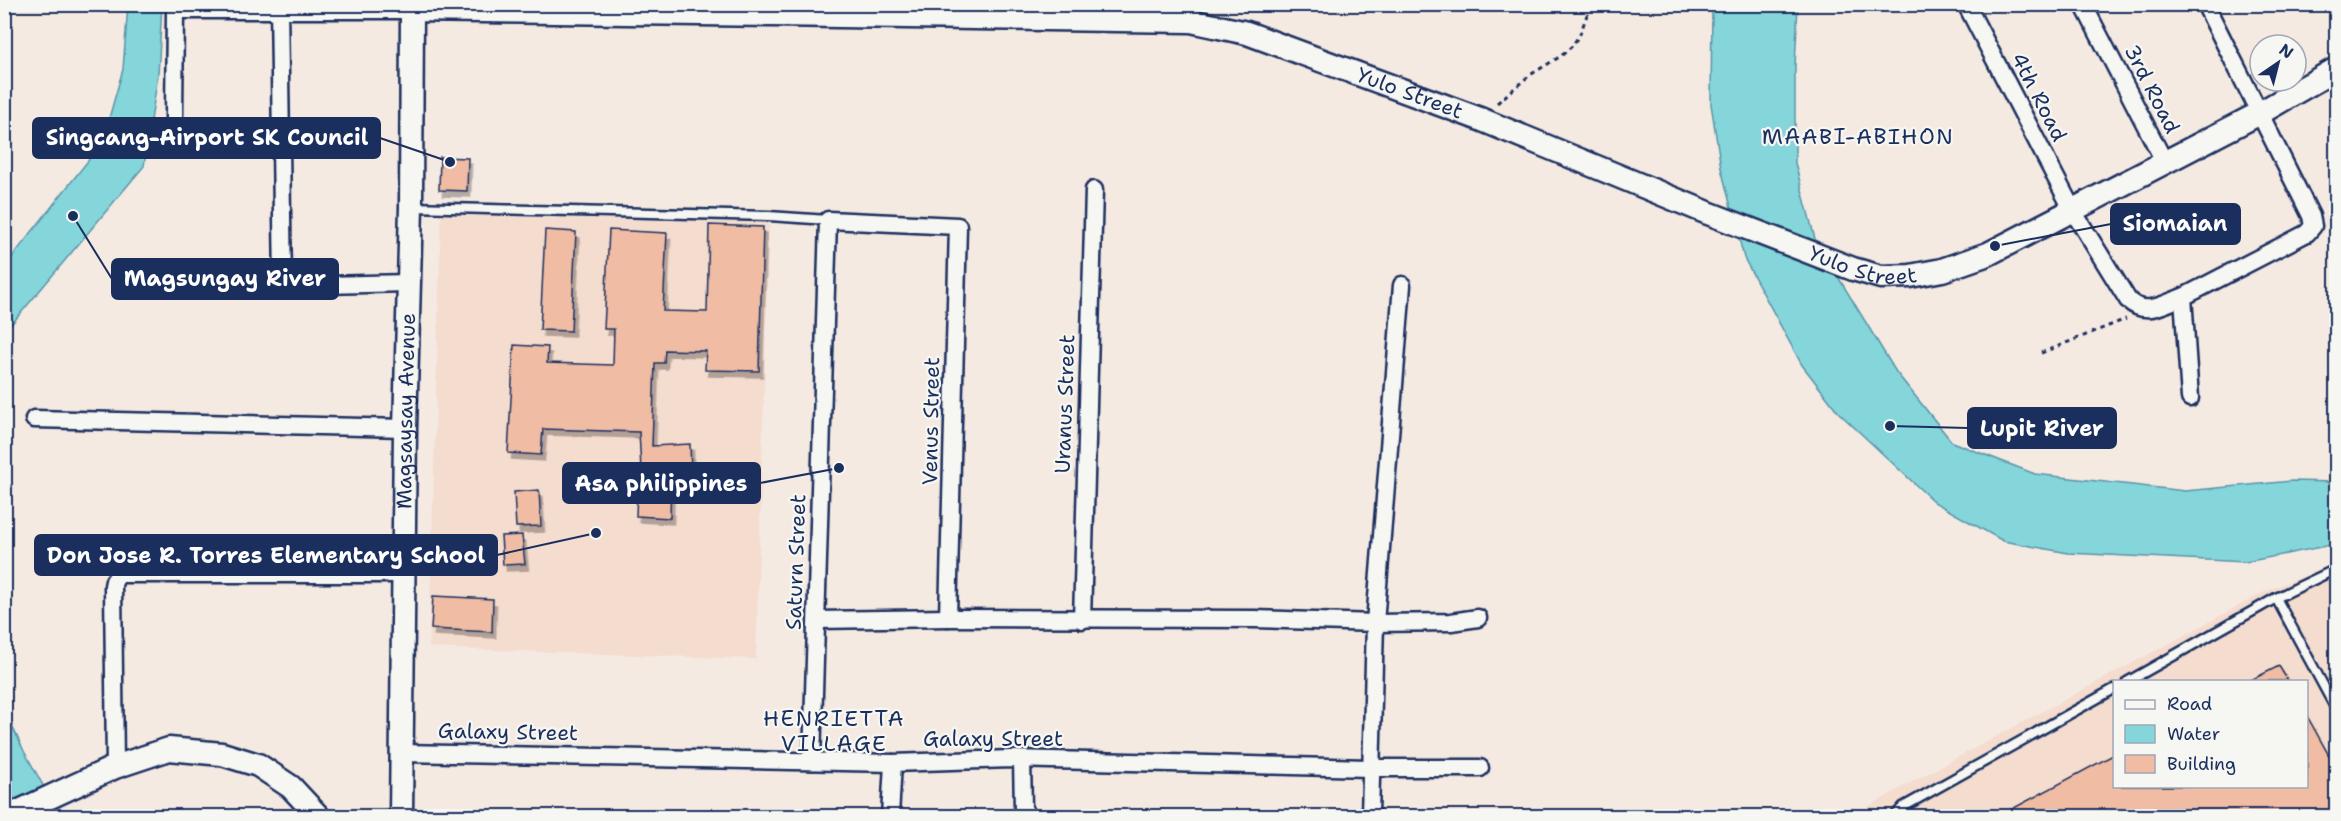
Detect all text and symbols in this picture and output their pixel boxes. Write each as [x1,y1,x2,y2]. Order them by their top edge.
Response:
north arrow [2248,33,2308,93]
text: N [2275,39,2298,63]
street label: 3rd Road [2118,40,2186,138]
street label: 4th Road [2005,48,2073,146]
street label: Yulo Street [1353,61,1467,125]
callout: Singcang-Airport SK Council [33,118,380,158]
district label: MAABI-ABIHON [1762,122,1954,151]
text: Singcang-Airport SK Council [46,123,369,152]
callout: Siomaian [2111,204,2240,244]
text: Siomaian [2122,209,2228,238]
street label: Yulo Street [1805,239,1919,292]
callout: Magsungay River [112,259,338,299]
text: Magsungay River [124,264,326,293]
street label: Magsaysay Avenue [390,312,422,509]
street label: Uranus Street [1049,334,1081,474]
street label: Venus Street [916,357,946,485]
callout: Lupit River [1968,408,2116,448]
text: Lupit River [1980,414,2104,443]
callout: Asa philippines [563,463,760,503]
text: Asa philippines [575,469,747,498]
street label: Saturn Street [780,494,812,630]
callout: Don Jose R. Torres Elementary School [35,535,497,575]
text: Don Jose R. Torres Elementary School [47,541,485,570]
legend [2113,680,2308,788]
text: Road [2167,692,2212,716]
district label: HENRIETTA VILLAGE [763,704,905,758]
street label: Galaxy Street [438,717,578,747]
text: Water [2167,722,2220,746]
street label: Galaxy Street [923,725,1063,753]
text: Building [2167,752,2236,776]

